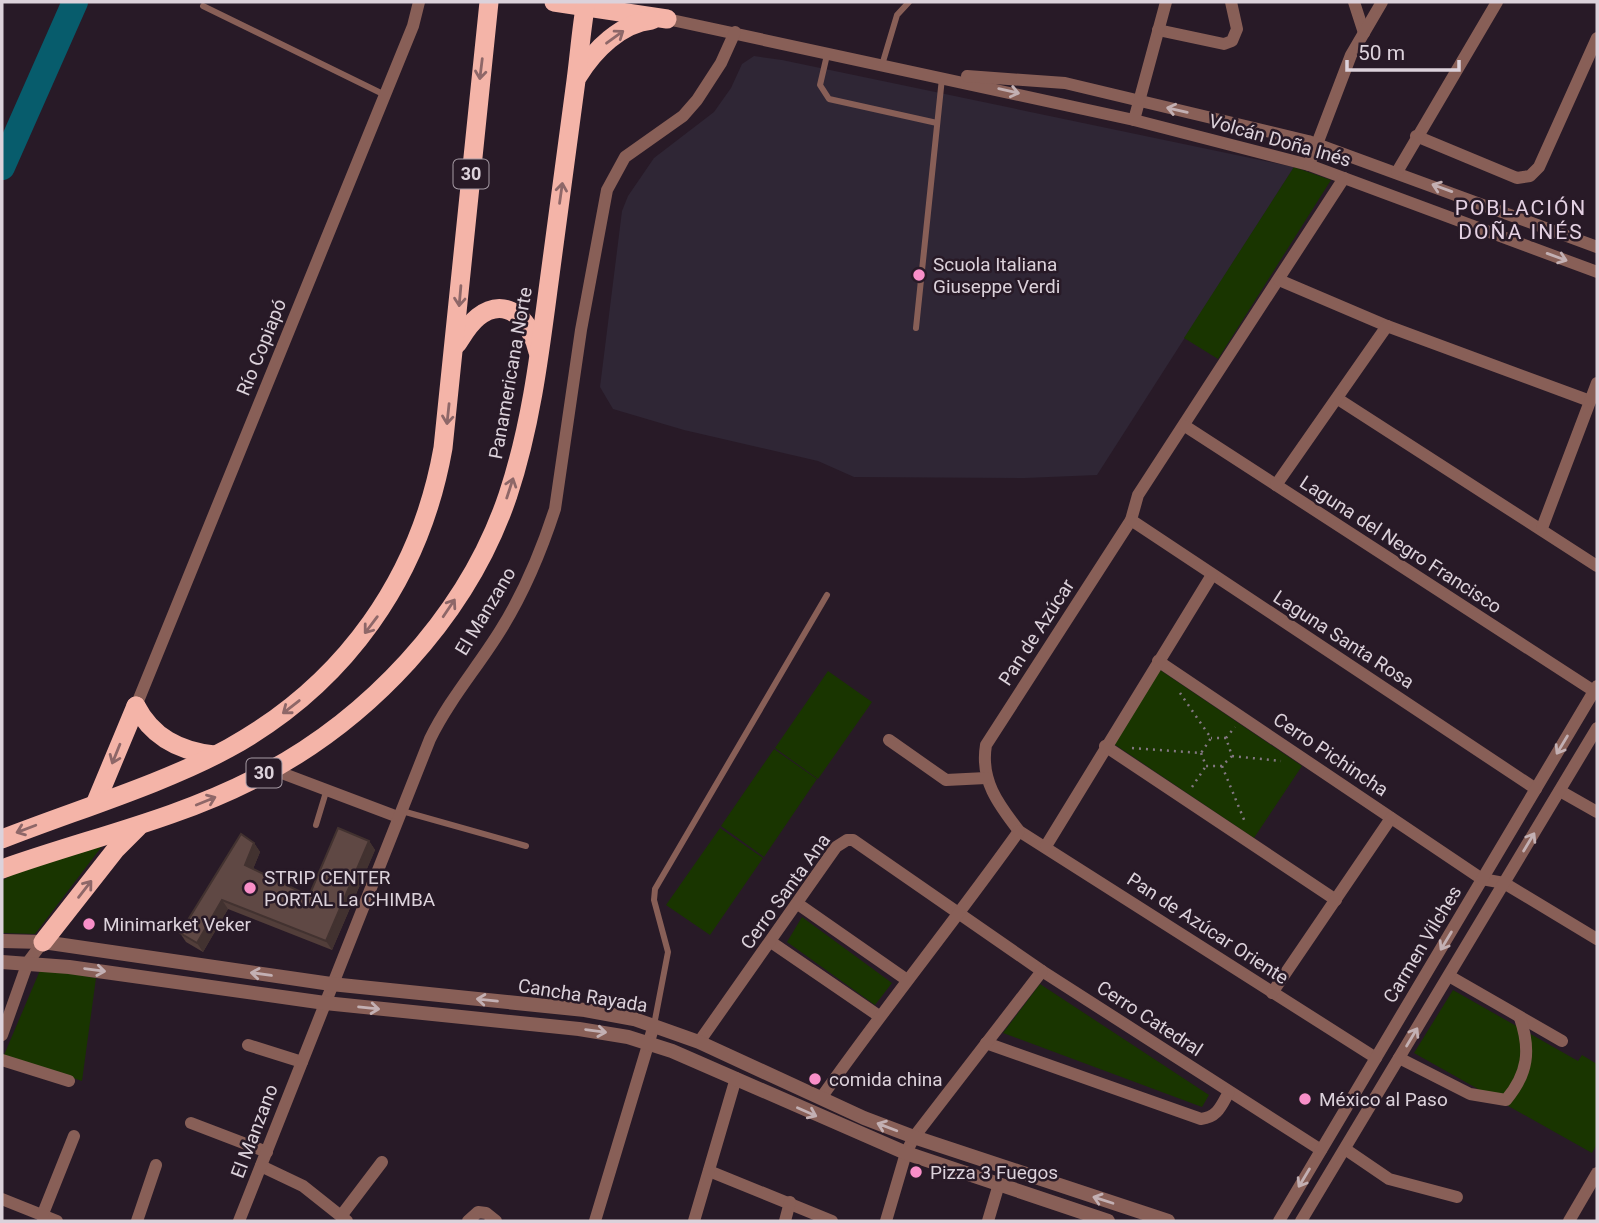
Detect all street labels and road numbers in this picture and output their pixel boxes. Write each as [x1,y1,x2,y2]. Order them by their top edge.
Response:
street label: Volcán Doña Inés [1206,109,1354,172]
road number: 30 [454,160,489,188]
street label: Panamericana Norte [484,285,537,461]
street label: Río Copiapó [232,295,291,399]
street label: Laguna del Negro Francisco [1296,471,1506,618]
street label: El Manzano [450,563,521,659]
street label: Pan de Azúcar [994,574,1080,690]
street label: Laguna Santa Rosa [1269,585,1418,694]
street label: Cerro Pichincha [1269,708,1393,801]
road number: 30 [246,758,282,788]
street label: Cerro Santa Ana [736,829,835,954]
street label: Pan de Azúcar Oriente [1123,868,1293,989]
street label: Carmen Vilches [1378,881,1466,1007]
street label: Cancha Rayada [517,974,649,1017]
street label: Cerro Catedral [1093,976,1207,1061]
street label: El Manzano [226,1081,283,1181]

